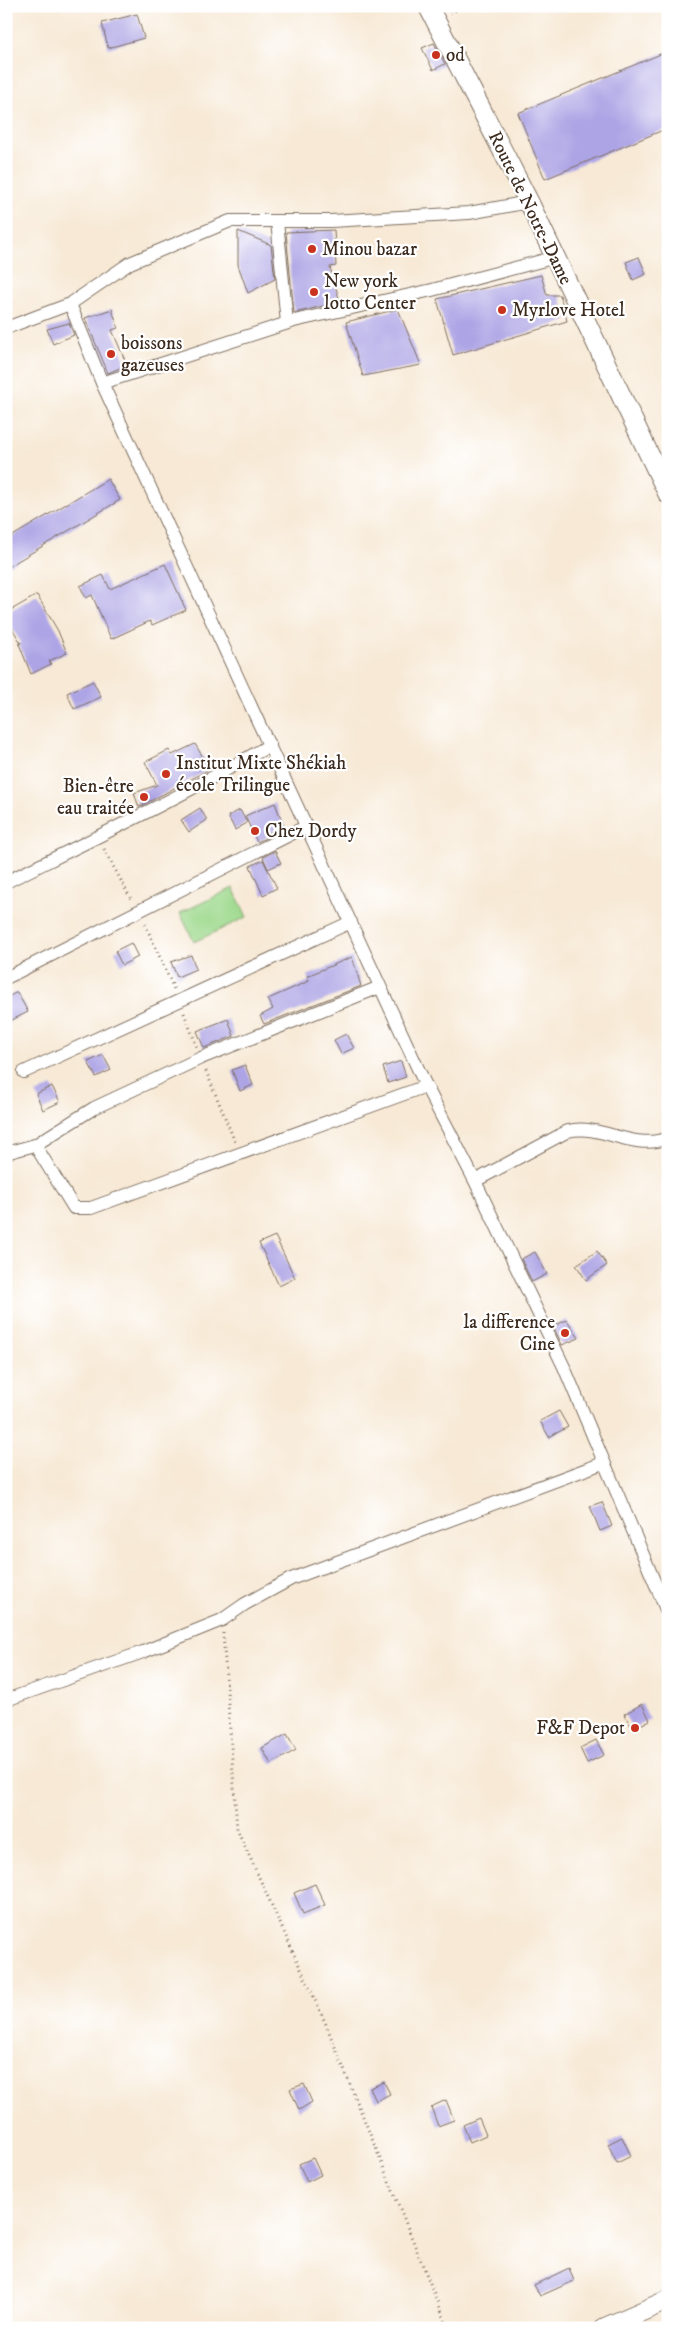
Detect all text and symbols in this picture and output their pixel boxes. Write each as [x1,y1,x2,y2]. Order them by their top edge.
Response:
place label: od [446,44,465,67]
marker: od [430,49,442,61]
street label: Route de Notre-Dame [483,128,577,289]
place label: Minou bazar [322,238,417,261]
marker: Minou bazar [306,243,318,255]
place label: New york lotto Center [324,270,416,315]
marker: New york lotto Center [308,286,320,298]
place label: Myrlove Hotel [512,299,625,322]
marker: Myrlove Hotel [496,304,508,316]
place label: boissons gazeuses [121,332,184,377]
marker: boissons gazeuses [105,348,117,360]
place label: Institut Mixte Shékiah école Trilingue [176,752,346,797]
marker: Institut Mixte Shékiah école Trilingue [160,768,172,780]
place label: Bien-être eau traitée [57,775,134,820]
marker: Bien-être eau traitée [138,791,150,803]
place label: Chez Dordy [265,820,357,843]
marker: Chez Dordy [249,825,261,837]
place label: la difference Cine [463,1311,555,1356]
marker: la difference Cine [559,1327,571,1339]
place label: F&F Depot [536,1717,625,1740]
marker: F&F Depot [629,1722,641,1734]

